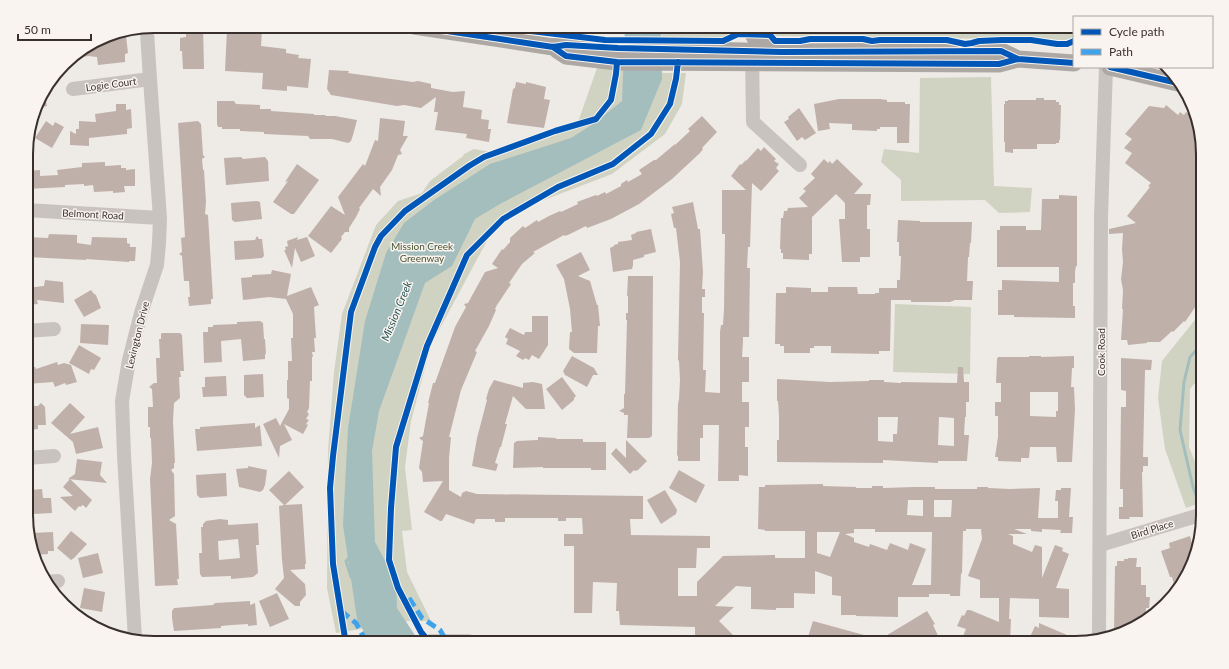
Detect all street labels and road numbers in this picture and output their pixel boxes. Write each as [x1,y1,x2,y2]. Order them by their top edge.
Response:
street label: Logie Court [85,74,137,93]
street label: Belmont Road [62,206,124,222]
street label: Lexington Drive [123,300,151,370]
street label: Cook Road [1095,328,1107,376]
street label: Bird Place [1129,517,1175,541]

